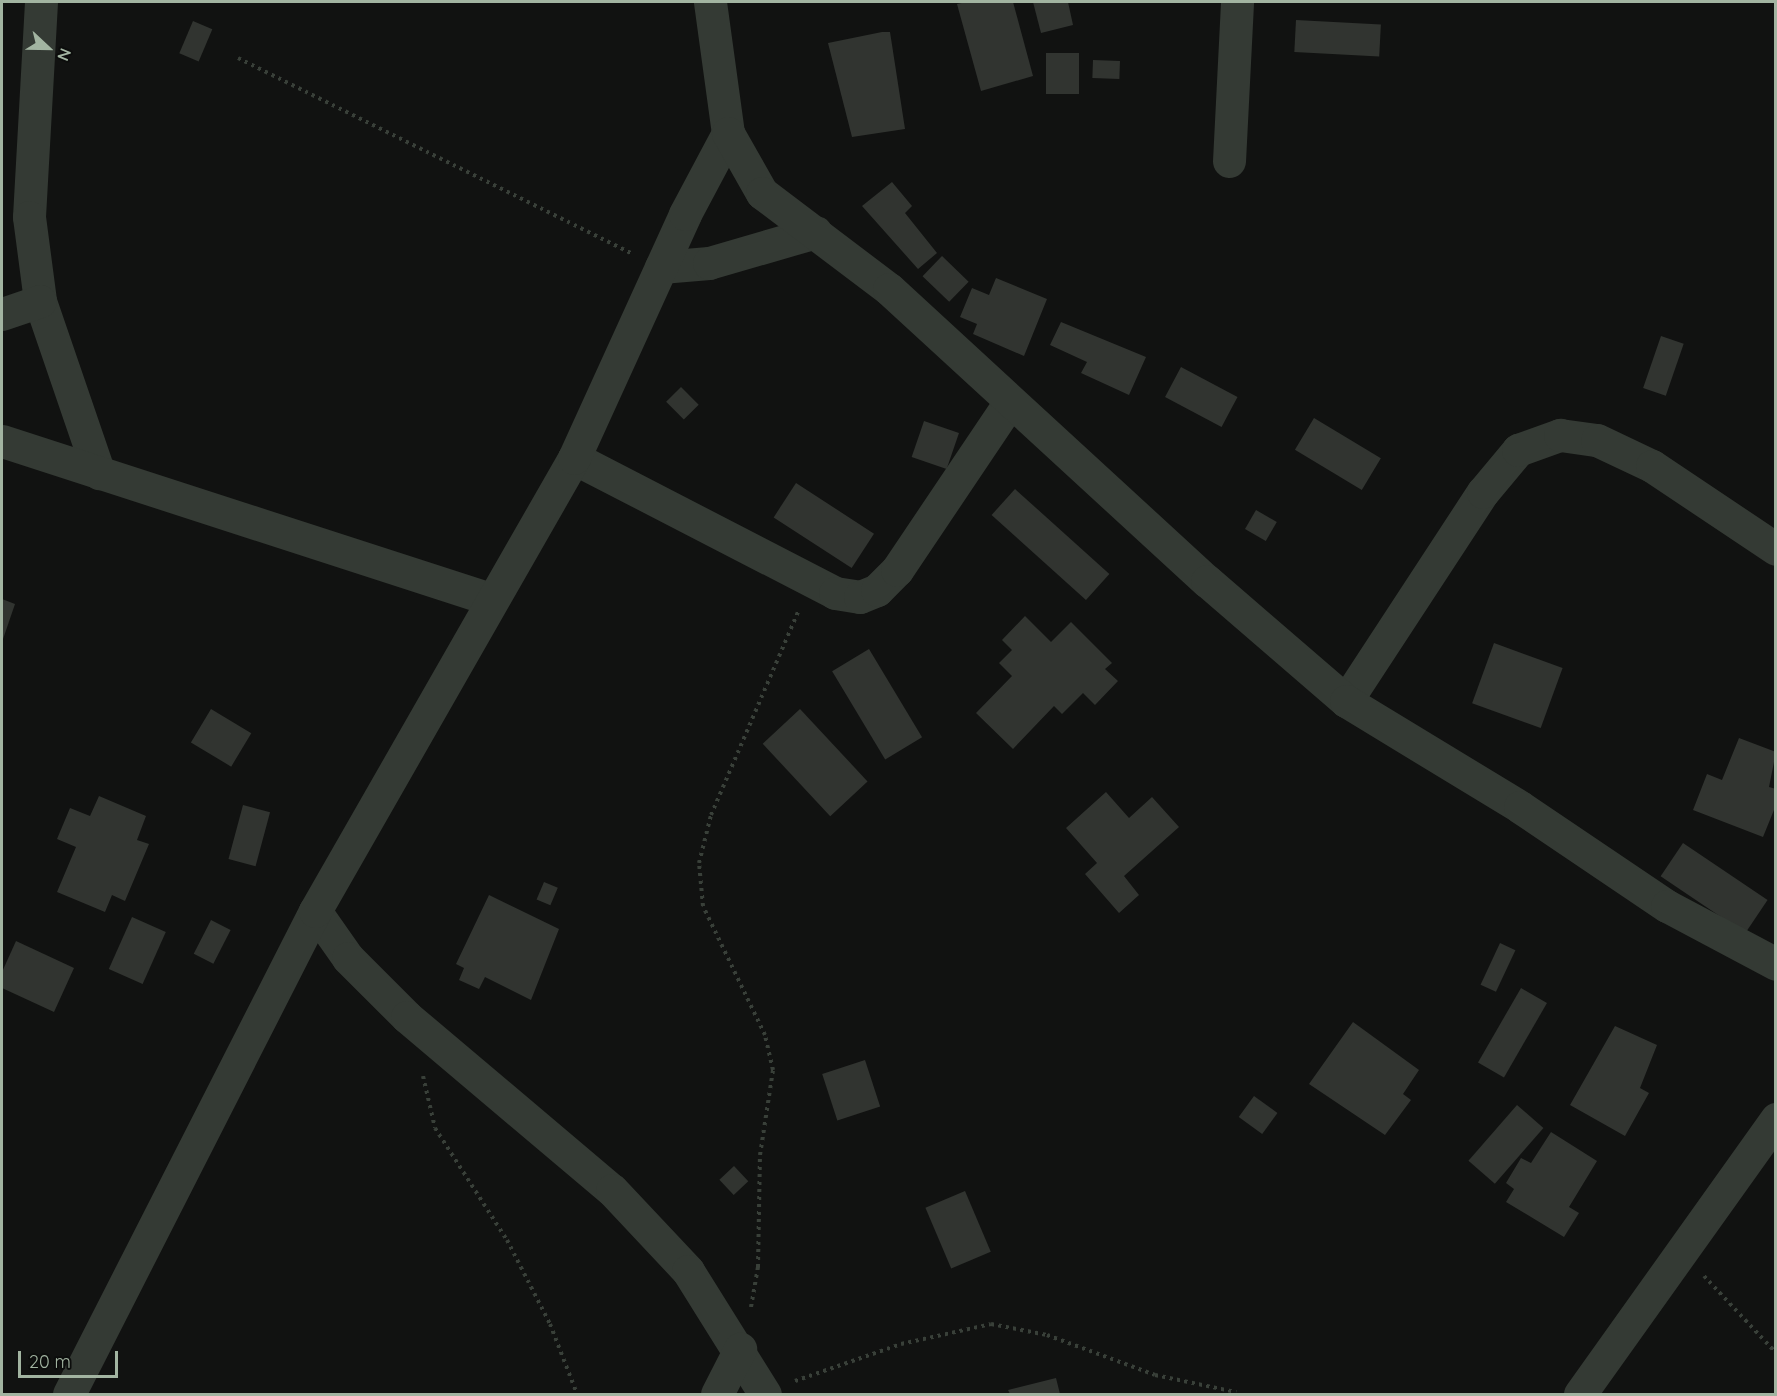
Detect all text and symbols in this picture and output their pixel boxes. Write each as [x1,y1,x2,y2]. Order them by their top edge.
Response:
north arrow [18,18,78,78]
text: N [53,46,76,64]
scale bar [21,1339,122,1377]
text: 20 m [29,1350,71,1373]

